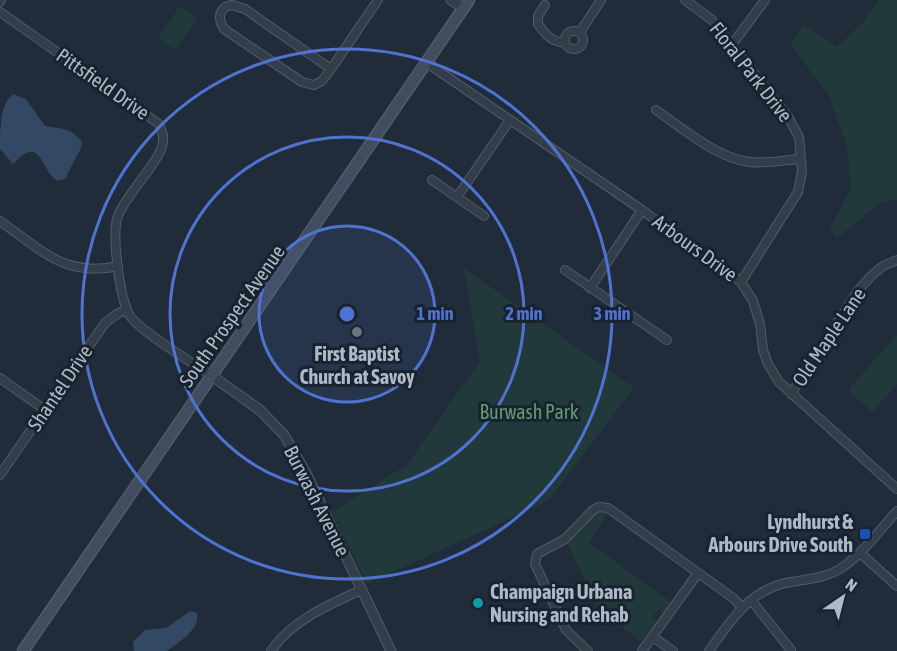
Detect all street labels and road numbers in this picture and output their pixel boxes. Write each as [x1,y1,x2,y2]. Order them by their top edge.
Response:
street label: Floral Park Drive [705,17,798,126]
street label: Pittsfield Drive [52,43,154,124]
street label: Arbours Drive [649,209,742,286]
street label: South Prospect Avenue [174,240,289,391]
street label: Old Maple Lane [787,283,870,390]
street label: Shantel Drive [22,340,97,435]
street label: Burwash Avenue [280,442,355,560]

